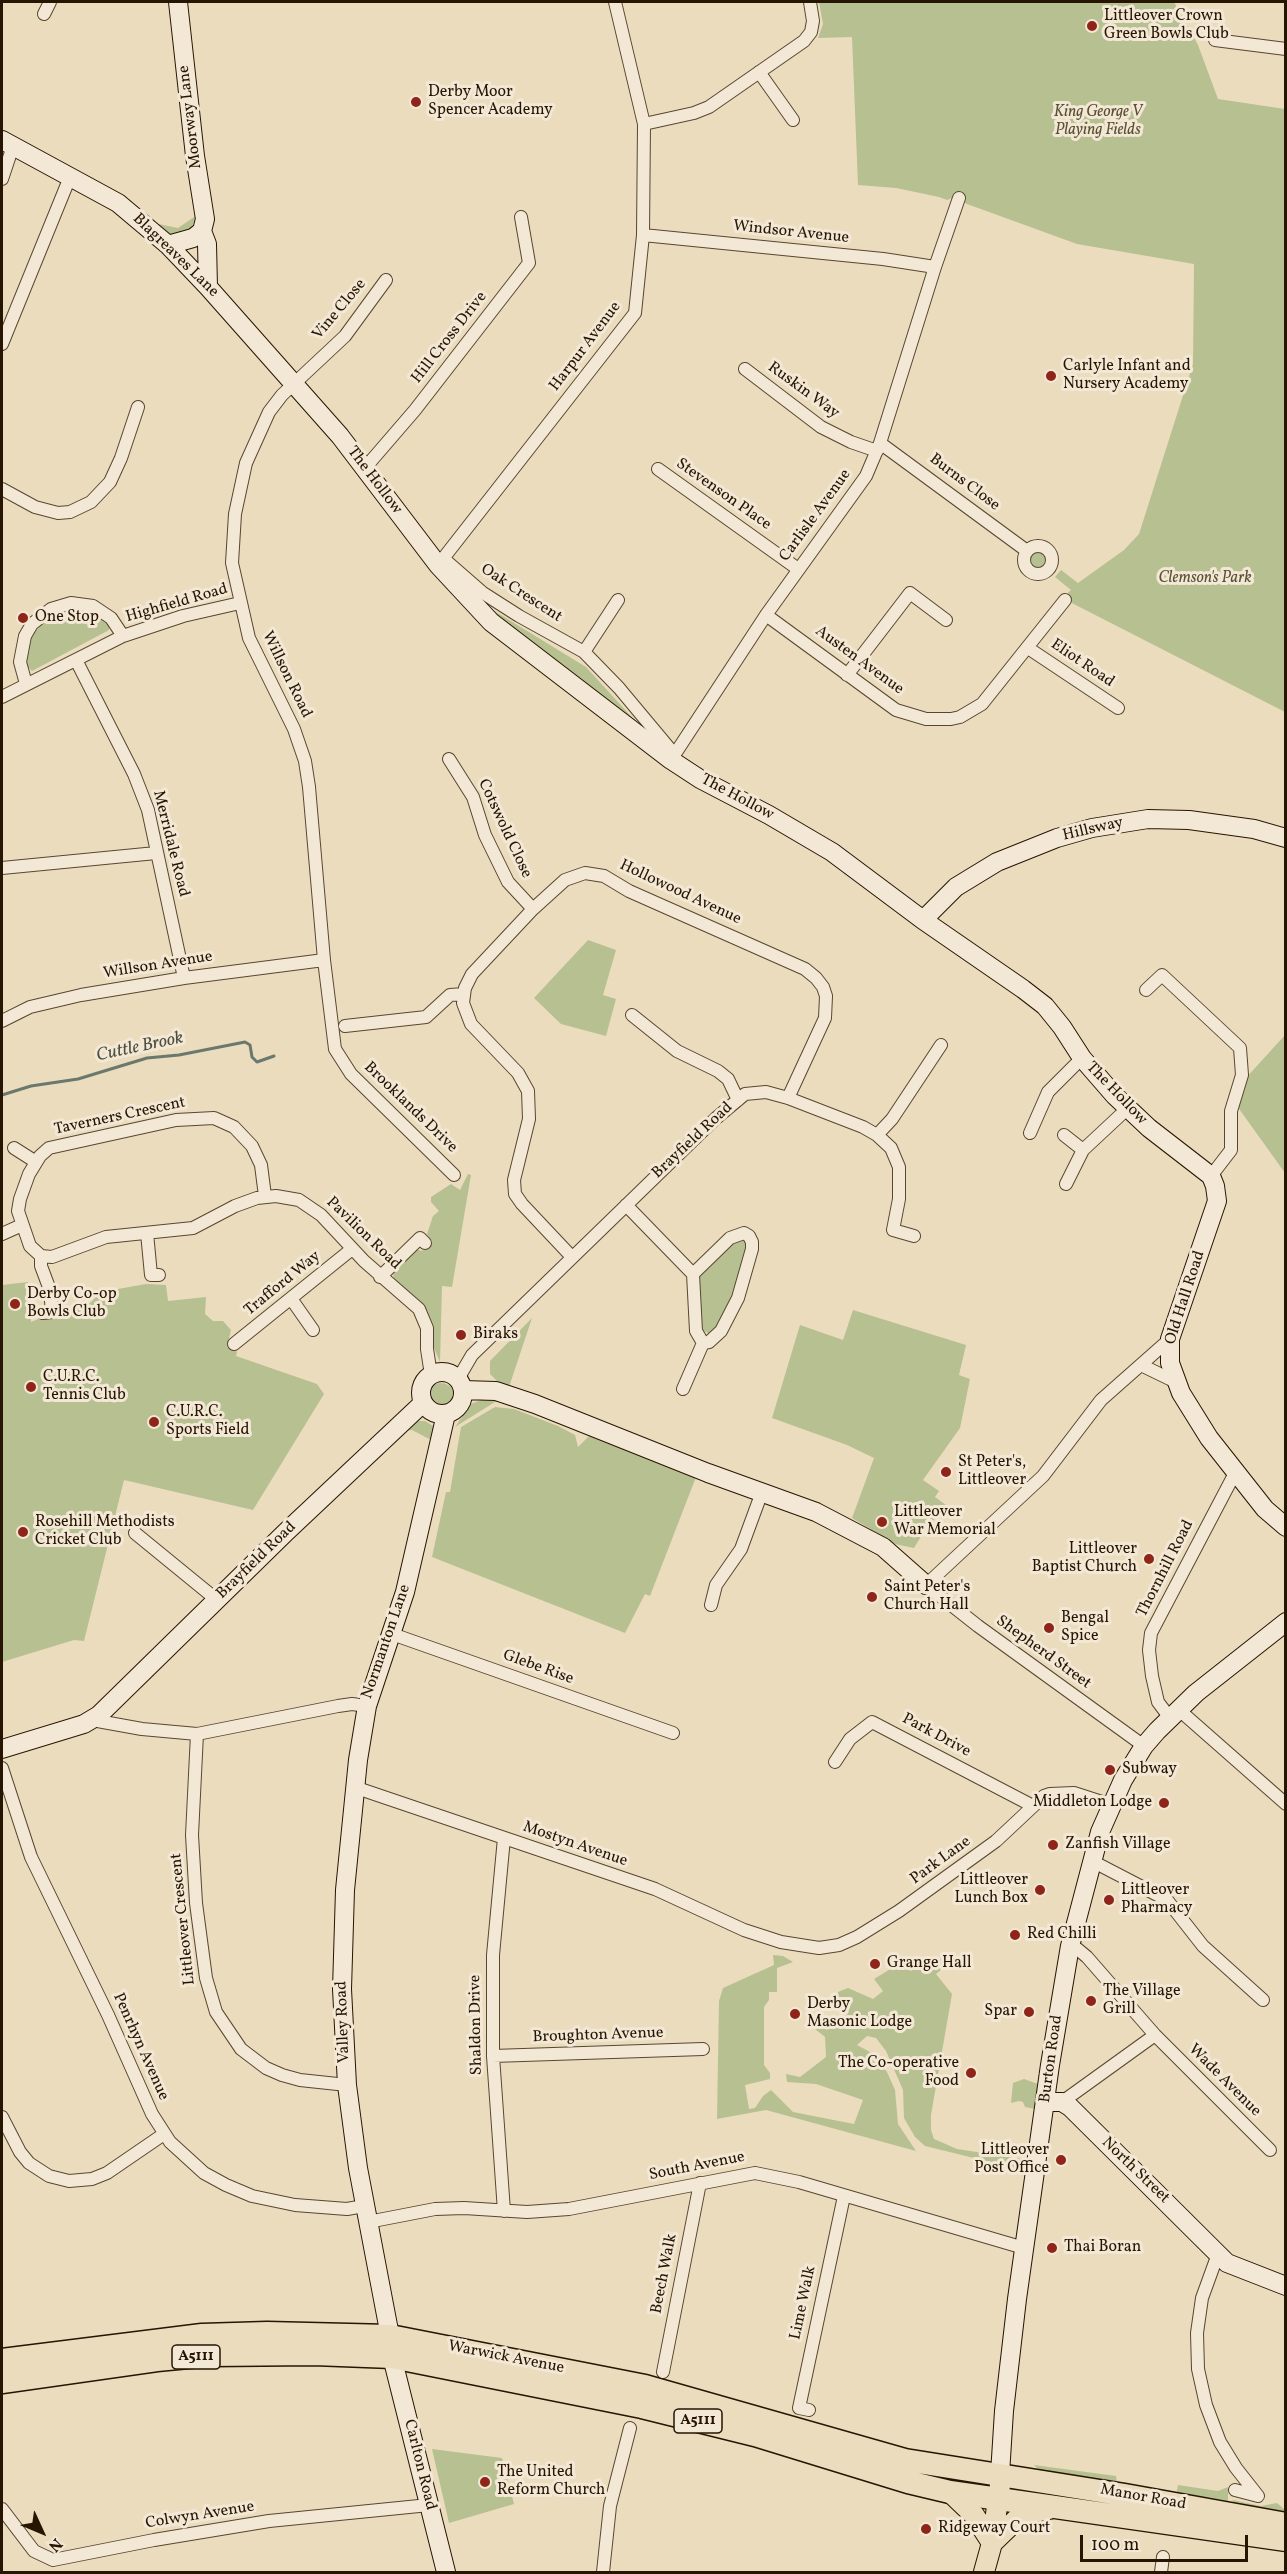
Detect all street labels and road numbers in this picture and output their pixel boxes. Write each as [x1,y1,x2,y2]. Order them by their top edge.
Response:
street label: Moorway Lane [175,64,207,170]
street label: Blagreaves Lane [128,210,222,302]
street label: Windsor Avenue [732,217,850,249]
street label: Vine Close [309,276,371,344]
street label: Hill Cross Drive [408,288,492,388]
street label: Harpur Avenue [546,298,626,396]
street label: Ruskin Way [763,358,843,424]
street label: The Hollow [342,443,406,519]
street label: Burns Close [925,450,1003,516]
street label: Stevenson Place [672,455,774,535]
street label: Carlisle Avenue [776,466,856,566]
street label: Oak Crescent [477,561,565,627]
street label: Highfield Road [124,580,230,628]
street label: Austen Avenue [811,622,907,700]
street label: Willson Road [257,628,315,722]
street label: Eliot Road [1047,636,1117,692]
street label: The Hollow [697,771,777,825]
street label: Cotswold Close [473,777,535,881]
street label: Merridale Road [147,789,193,899]
street label: Hillsway [1061,814,1125,846]
street label: Hollowood Avenue [616,856,744,930]
street label: Willson Avenue [102,948,214,984]
street label: Brooklands Drive [359,1058,461,1158]
street label: The Hollow [1081,1059,1151,1129]
street label: Taverners Crescent [53,1094,187,1140]
street label: Brayfield Road [649,1099,737,1183]
street label: Pavilion Road [321,1193,405,1275]
street label: Trafford Way [241,1247,325,1321]
street label: Old Hall Road [1162,1249,1210,1347]
street label: Thornhill Road [1133,1517,1199,1621]
street label: Brayfield Road [213,1518,301,1604]
street label: Normanton Lane [358,1582,416,1702]
street label: Shepherd Street [992,1612,1094,1694]
street label: Glebe Rise [500,1646,576,1690]
street label: Park Drive [898,1710,974,1762]
street label: Mostyn Avenue [520,1818,630,1872]
street label: Park Lane [907,1833,975,1889]
street label: Littleover Crescent [168,1852,200,1986]
street label: Shaldon Drive [467,1975,487,2075]
street label: Valley Road [333,1980,355,2064]
street label: Penrhyn Avenue [108,1990,172,2104]
street label: Burton Road [1036,2014,1068,2104]
street label: Broughton Avenue [532,2024,664,2048]
street label: Wade Avenue [1184,2041,1264,2121]
street label: North Street [1097,2134,1173,2208]
street label: South Avenue [648,2148,746,2186]
street label: Beech Walk [648,2232,682,2316]
street label: Lime Walk [787,2264,821,2342]
street label: Warwick Avenue [446,2337,566,2379]
road number: A5111 [172,2345,220,2369]
road number: A5111 [674,2409,722,2433]
street label: Carlton Road [398,2418,440,2512]
street label: Manor Road [1099,2481,1187,2515]
street label: Colwyn Avenue [144,2498,256,2534]

